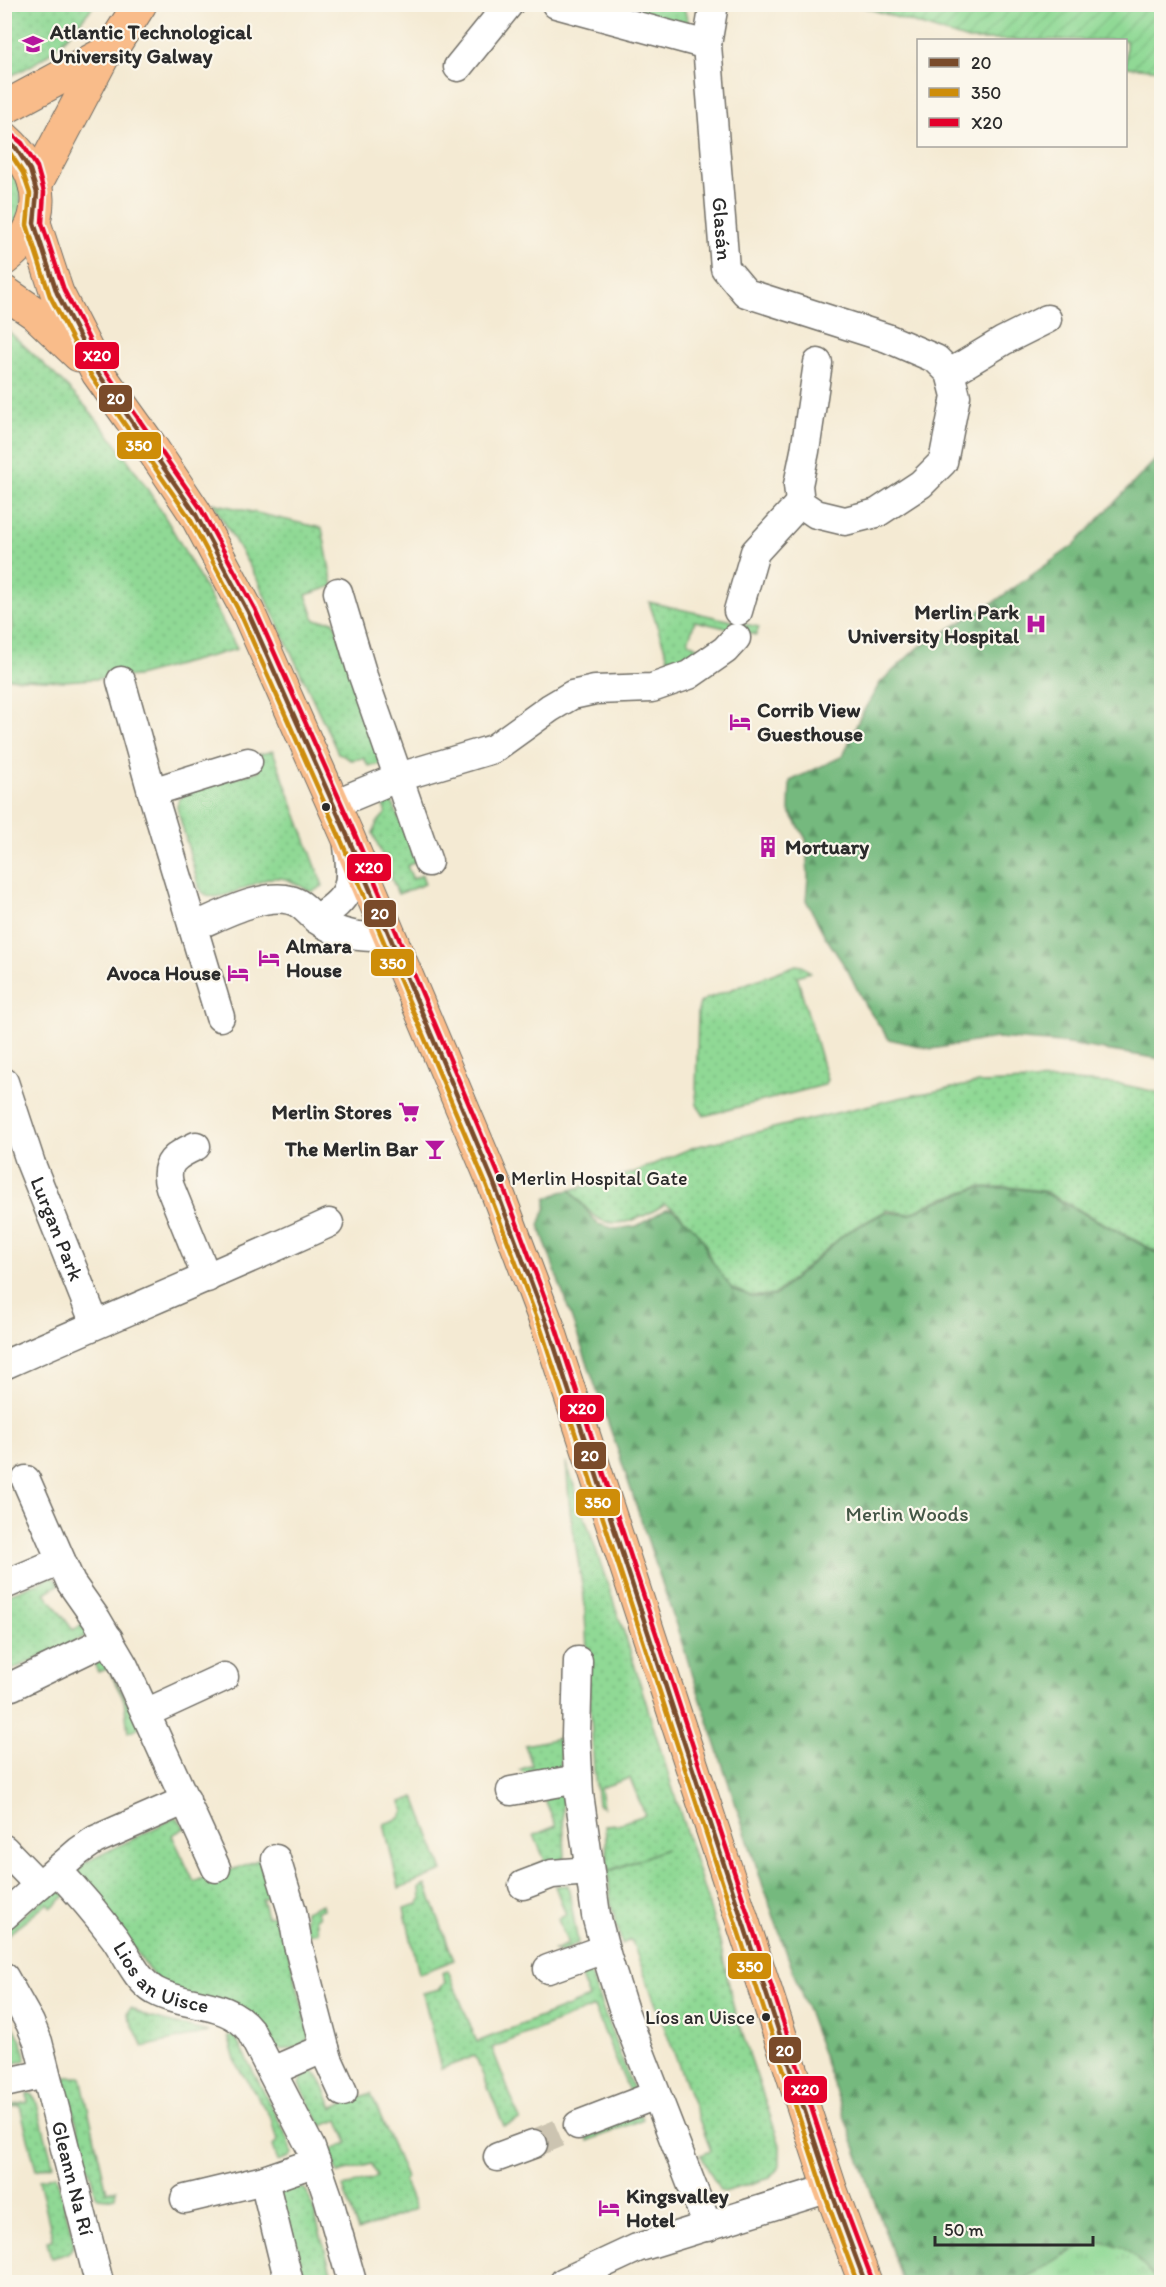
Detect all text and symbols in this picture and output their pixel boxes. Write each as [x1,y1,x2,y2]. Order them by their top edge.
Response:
place label: Atlantic Technological University Galway [49,19,253,69]
school or university icon: Atlantic Technological University Galway [21,32,45,56]
legend [917,39,1127,147]
text: 20 [971,52,992,74]
text: 350 [971,82,1001,104]
text: X20 [971,112,1003,134]
street label: Glasán [707,196,737,262]
line badge: X20 [74,341,120,370]
text: X20 [83,346,111,365]
line badge: 20 [98,384,133,413]
text: 20 [107,389,125,408]
line badge: 350 [116,431,162,460]
text: 350 [126,436,153,455]
place label: Merlin Park University Hospital [848,599,1020,649]
hospital icon: Merlin Park University Hospital [1024,612,1048,636]
place label: Corrib View Guesthouse [757,697,863,746]
hotel icon: Corrib View Guesthouse [728,710,752,734]
unlabelled marker [320,801,332,813]
place label: Mortuary [785,834,869,860]
building icon: Mortuary [756,835,780,859]
line badge: X20 [346,853,392,882]
text: X20 [355,858,383,877]
line badge: 20 [363,899,397,928]
text: 20 [371,904,389,923]
place label: Almara House [285,933,353,982]
hotel icon: Almara House [257,946,281,970]
line badge: 350 [370,948,415,977]
text: 350 [380,954,407,973]
place label: Avoca House [106,960,221,985]
hotel icon: Avoca House [226,961,250,985]
place label: Merlin Stores [271,1099,392,1124]
supermarket icon: Merlin Stores [397,1100,421,1124]
place label: The Merlin Bar [284,1136,419,1161]
bar icon: The Merlin Bar [423,1137,447,1161]
place label: Merlin Hospital Gate [511,1166,687,1190]
marker: Merlin Hospital Gate [494,1172,506,1184]
street label: Lurgan Park [25,1173,89,1284]
line badge: X20 [559,1394,605,1423]
text: X20 [568,1399,596,1418]
line badge: 20 [573,1441,607,1470]
text: 20 [581,1446,599,1465]
line badge: 350 [575,1488,621,1517]
text: 350 [585,1493,612,1512]
park label: Merlin Woods [845,1501,969,1526]
street label: Lios an Uisce [108,1937,211,2018]
line badge: 350 [727,1952,772,1980]
text: 350 [737,1957,764,1976]
place label: Líos an Uisce [645,2005,755,2029]
marker: Líos an Uisce [760,2011,772,2023]
line badge: 20 [768,2036,802,2064]
text: 20 [776,2041,794,2060]
line badge: X20 [783,2075,828,2104]
text: X20 [791,2080,819,2099]
street label: Gleann Na Rí [47,2118,100,2238]
place label: Kingsvalley Hotel [626,2183,729,2232]
hotel icon: Kingsvalley Hotel [597,2196,621,2220]
scale bar [935,2209,1092,2247]
text: 50 m [944,2219,984,2241]

